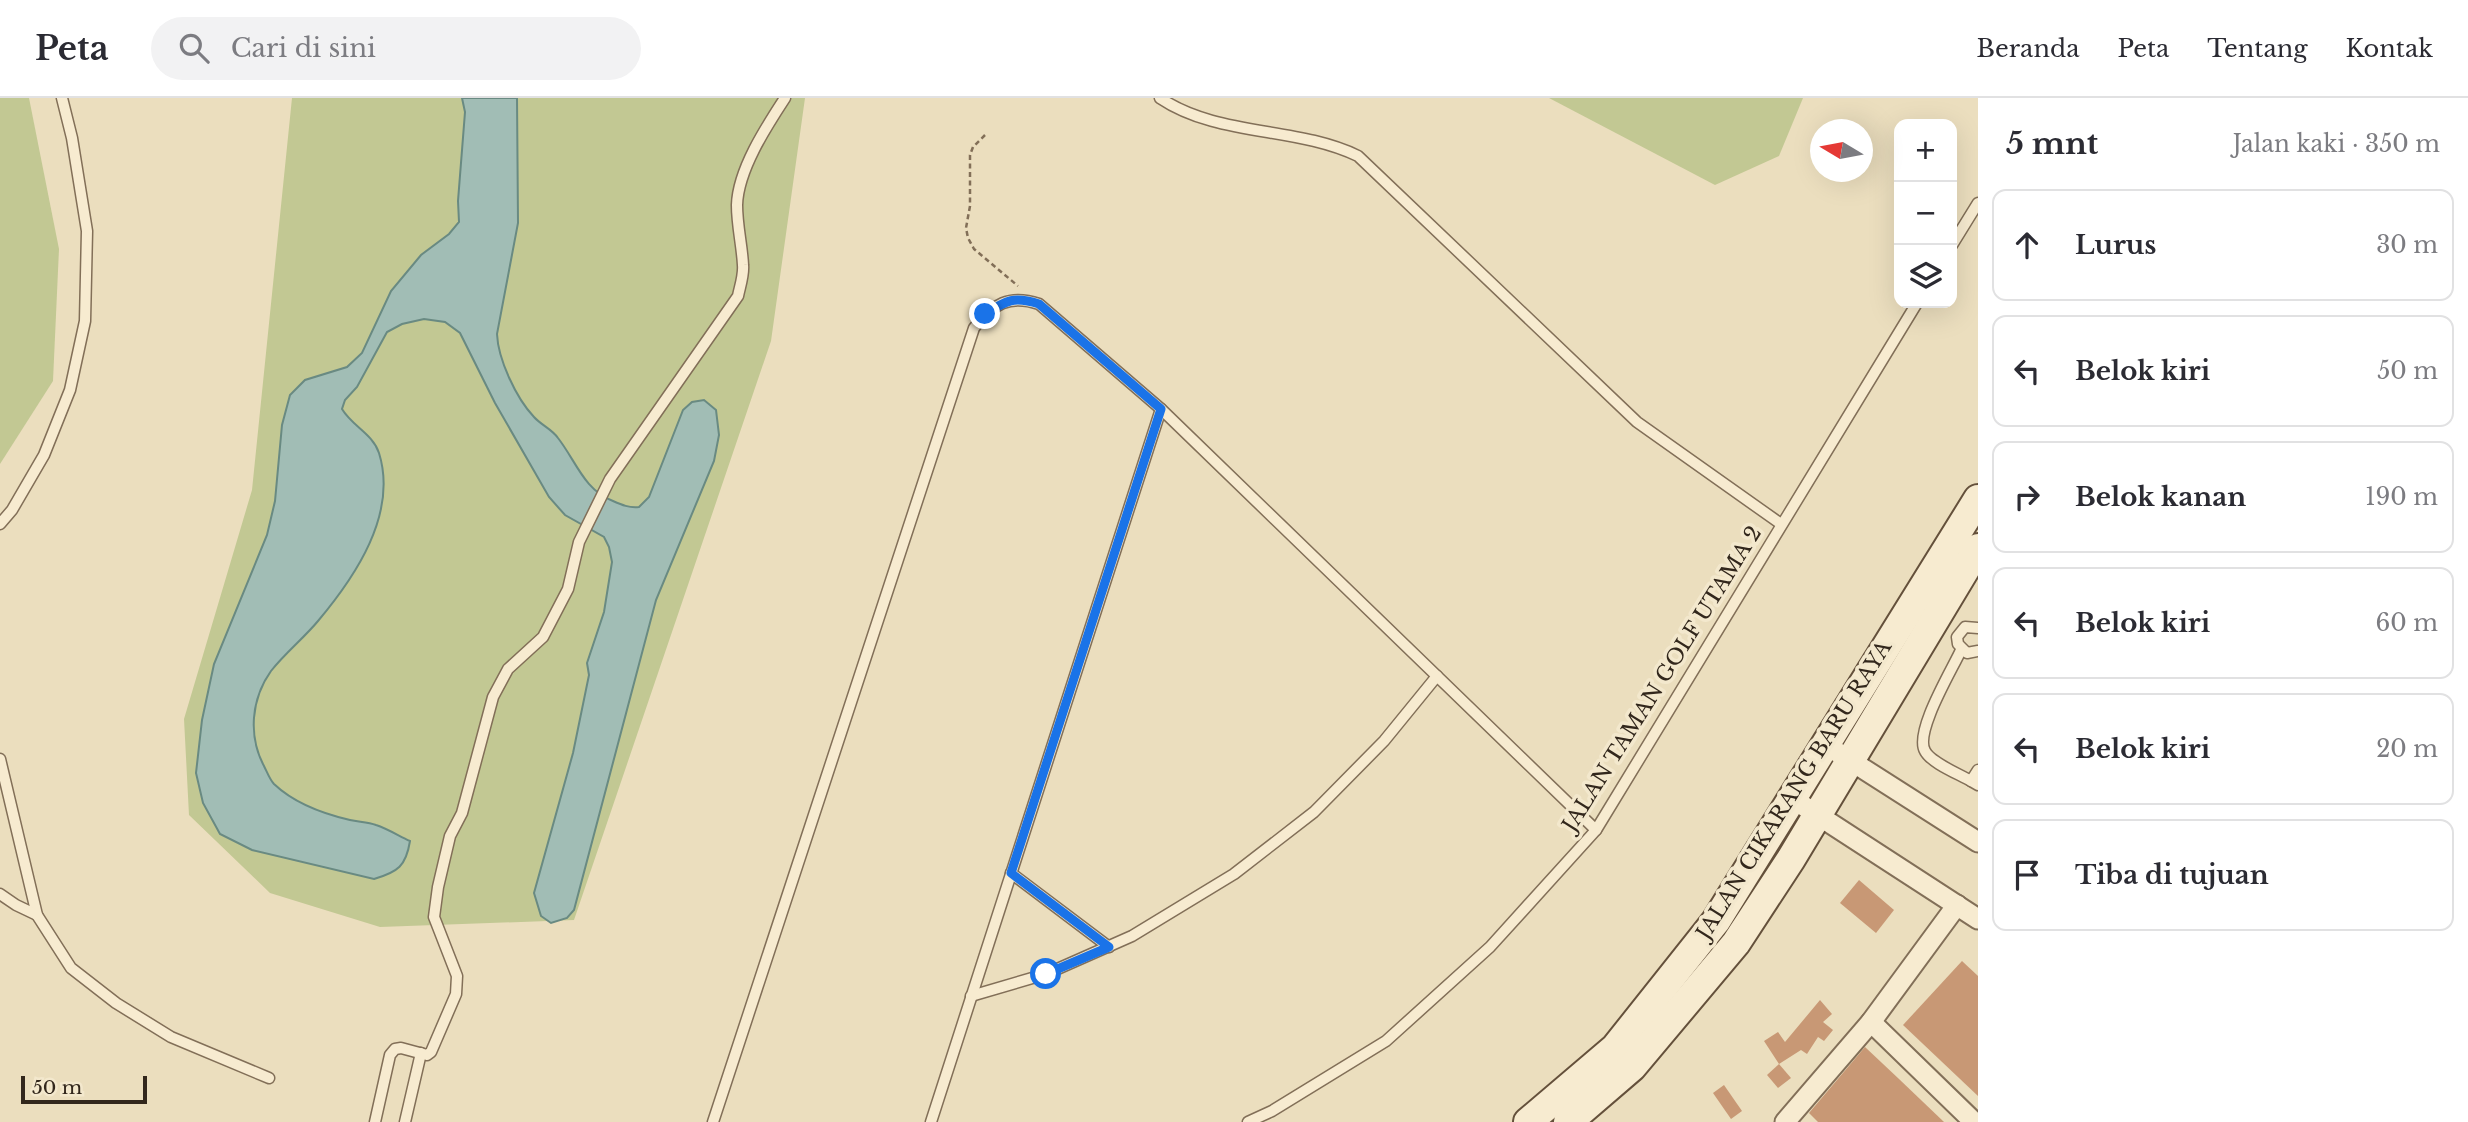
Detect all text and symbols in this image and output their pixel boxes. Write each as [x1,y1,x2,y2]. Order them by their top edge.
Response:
search box [151,17,641,80]
text: Peta [35,28,109,69]
icon: search [175,29,213,67]
text: Cari di sini [231,32,376,64]
text: Beranda [1977,34,2079,63]
text: Peta [2117,34,2169,63]
text: Tentang [2207,34,2308,63]
text: Kontak [2346,34,2433,63]
north arrow [1810,119,1873,182]
map controls [1894,119,1957,308]
button: + [1894,119,1957,182]
text: 5 mnt [2006,125,2098,162]
text: Jalan kaki · 350 m [2233,130,2440,158]
button: − [1894,182,1957,245]
icon: ahead [2008,226,2046,264]
text: Lurus [2075,229,2156,261]
text: 30 m [2376,231,2438,259]
button: layers [1894,245,1957,308]
route end [969,298,1000,329]
icon: left [2008,352,2046,390]
text: Belok kiri [2075,355,2210,387]
text: 50 m [2377,357,2438,385]
icon: right [2008,478,2046,516]
text: Belok kanan [2075,481,2246,513]
text: 190 m [2365,483,2438,511]
street label: JALAN TAMAN GOLF UTAMA 2 [1555,522,1767,839]
icon: left [2008,604,2046,642]
text: Belok kiri [2075,607,2210,639]
text: 60 m [2376,609,2438,637]
street label: JALAN CIKARANG BARU RAYA [1689,635,1898,947]
icon: left [2008,730,2046,768]
text: Belok kiri [2075,733,2210,765]
text: 20 m [2376,735,2438,763]
icon: arrive [2008,856,2046,894]
text: Tiba di tujuan [2075,859,2269,891]
route start [1030,958,1061,989]
scale bar [21,1073,147,1105]
text: 50 m [32,1076,82,1099]

